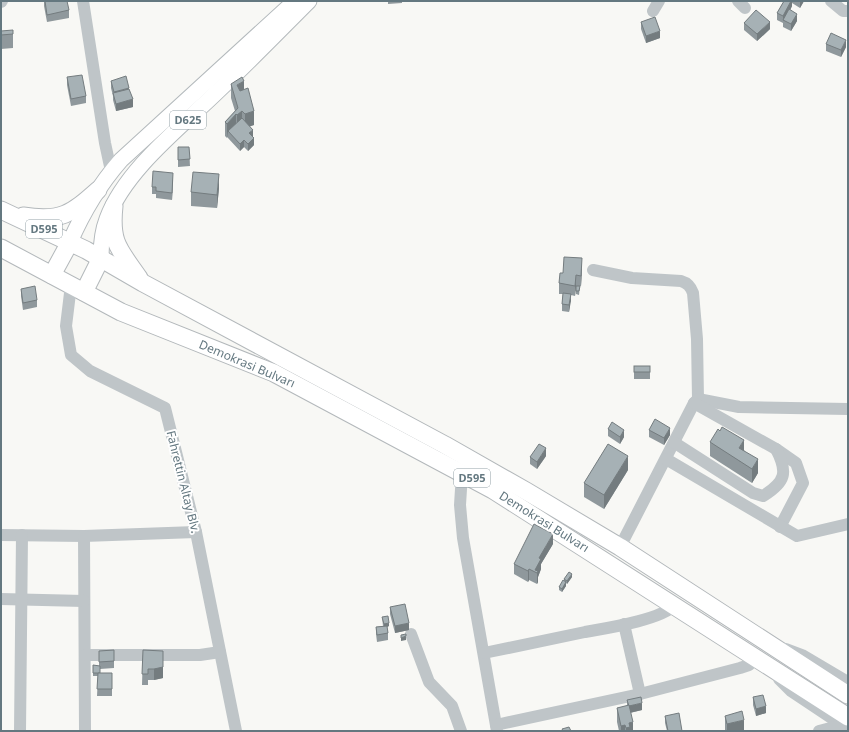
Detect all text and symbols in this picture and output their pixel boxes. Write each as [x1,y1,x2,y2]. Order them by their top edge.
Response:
road number: D625 [170,111,206,129]
road number: D595 [26,220,62,238]
street label: Demokrasi Bulvarı [196,336,298,391]
street label: Fahrettin Altay Blv. [163,429,204,535]
road number: D595 [454,469,490,487]
street label: Demokrasi Bulvarı [496,487,592,556]

